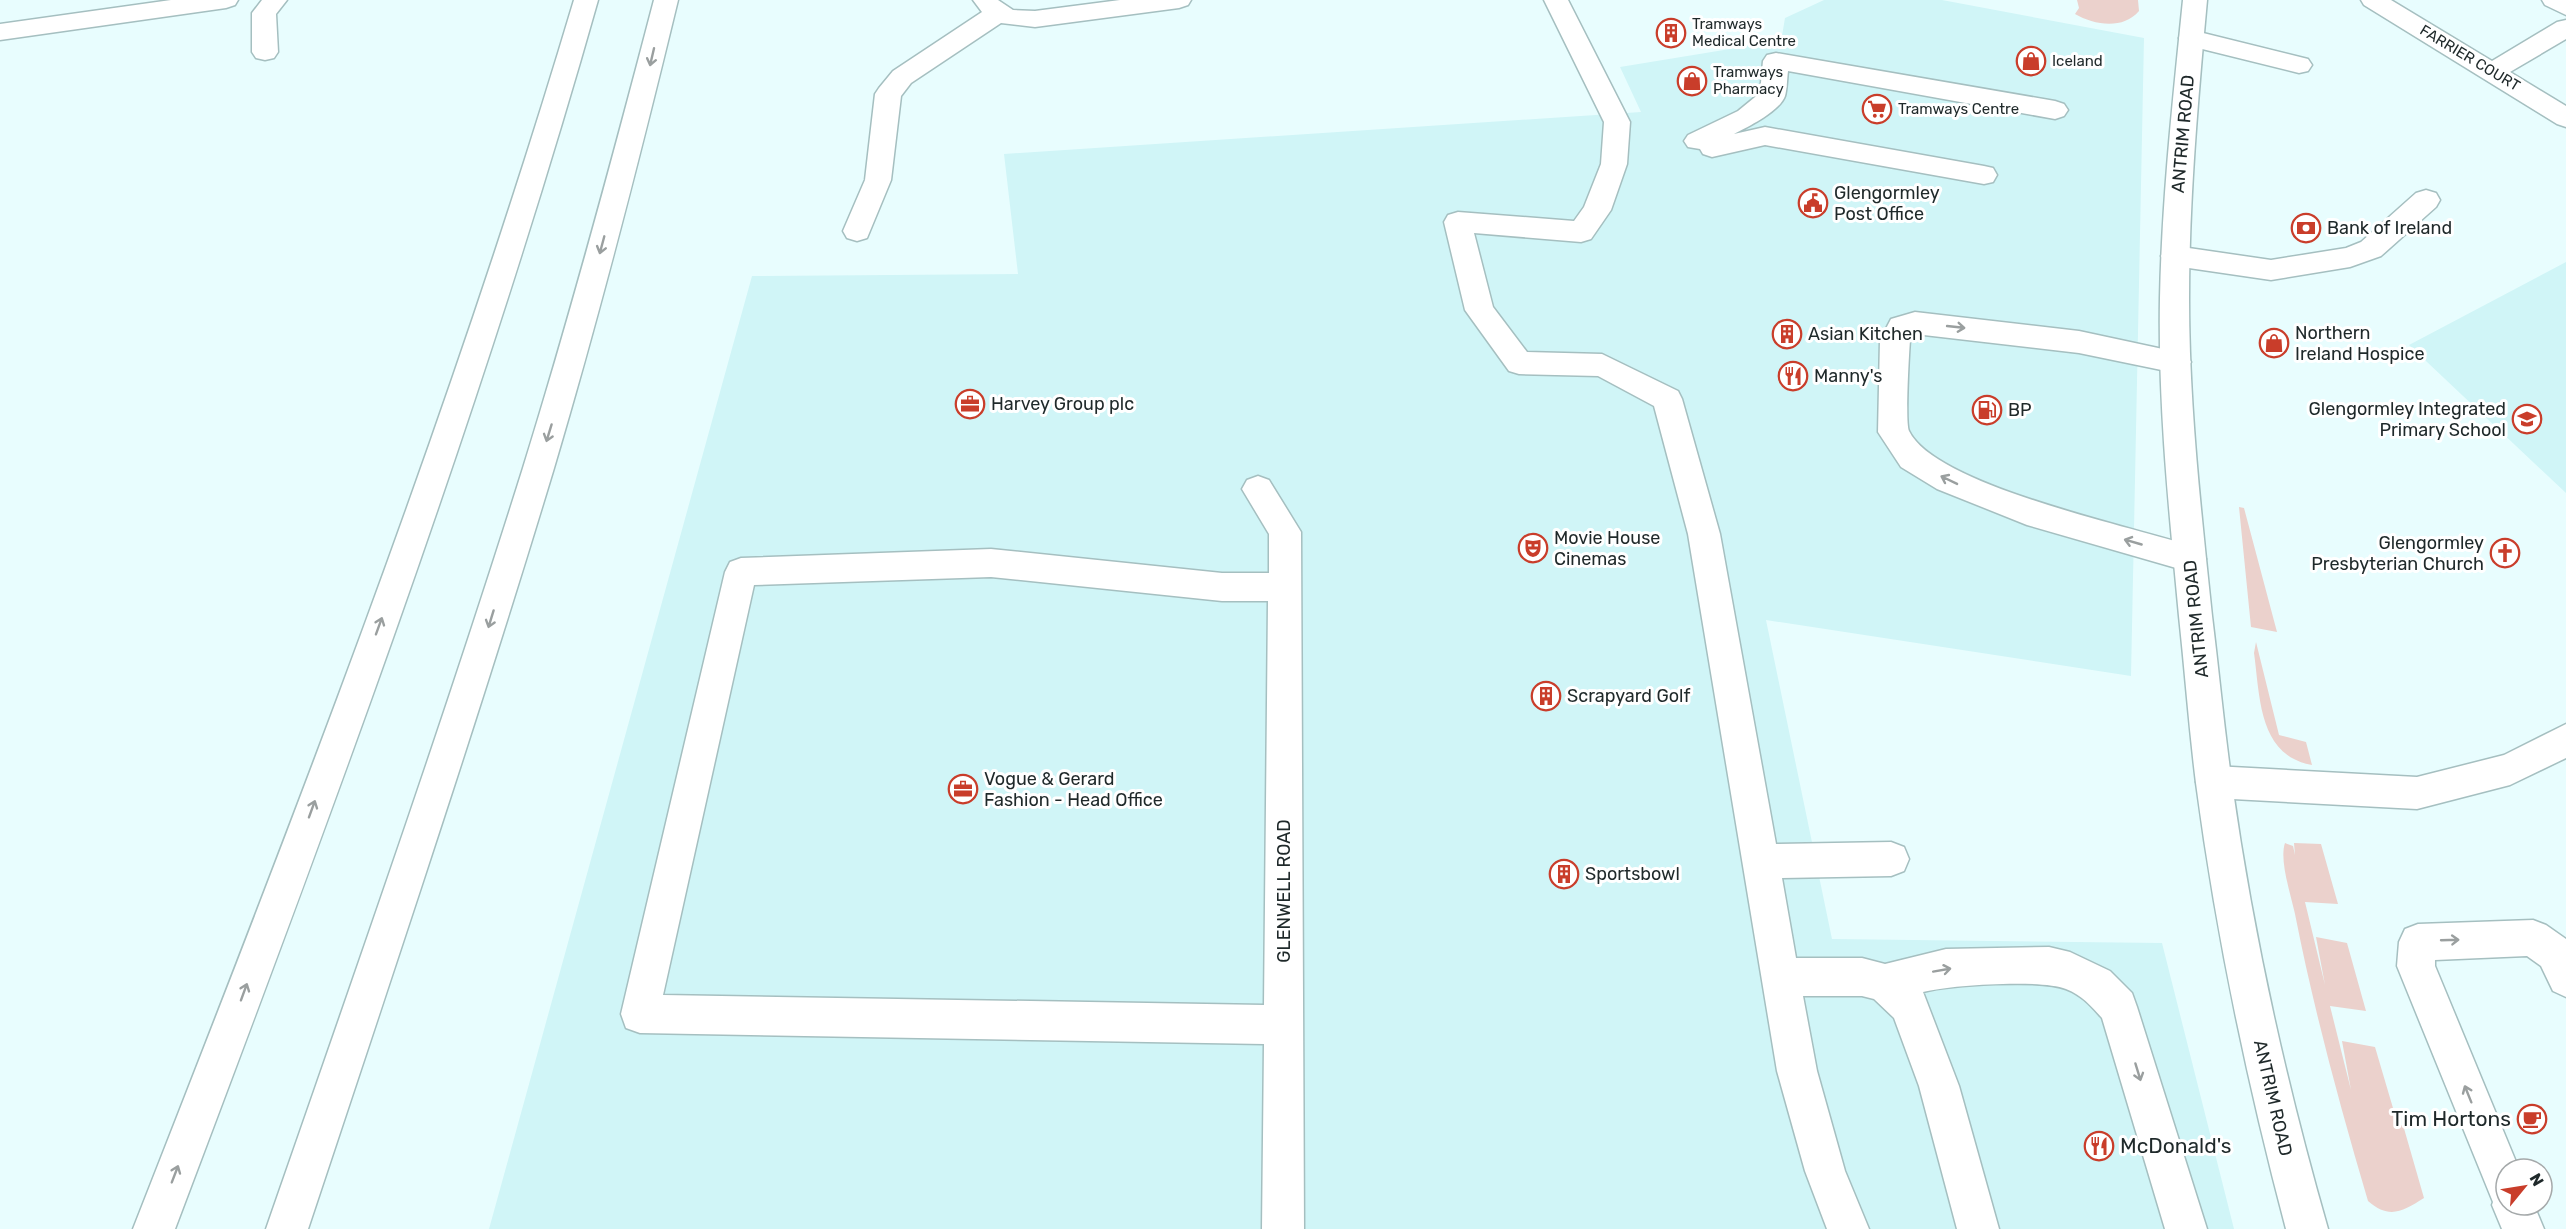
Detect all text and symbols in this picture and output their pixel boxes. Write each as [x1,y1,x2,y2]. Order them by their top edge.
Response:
place label: Tramways Medical Centre [1692,15,1796,50]
building icon: Tramways Medical Centre [1655,17,1687,49]
street label: FARRIER COURT [2417,21,2524,95]
shop icon: Iceland [2015,45,2047,77]
one-way arrow [646,47,658,66]
place label: Iceland [2052,52,2103,70]
place label: Tramways Pharmacy [1713,63,1784,98]
shop icon: Tramways Pharmacy [1676,65,1708,97]
street label: ANTRIM ROAD [2167,74,2199,194]
supermarket icon: Tramways Centre [1861,93,1893,125]
place label: Tramways Centre [1898,100,2019,118]
place label: Glengormley Post Office [1834,182,1940,225]
public building icon: Glengormley Post Office [1797,187,1829,219]
bank icon: Bank of Ireland [2290,212,2322,244]
place label: Bank of Ireland [2327,217,2452,239]
one-way arrow [596,235,608,254]
building icon: Asian Kitchen [1771,318,1803,350]
one-way arrow [1945,322,1965,333]
place label: Northern Ireland Hospice [2295,322,2424,365]
place label: Asian Kitchen [1808,323,1923,345]
shop icon: Northern Ireland Hospice [2258,327,2290,359]
restaurant icon: Manny's [1777,360,1809,392]
place label: Manny's [1814,365,1882,387]
office icon: Harvey Group plc [954,388,986,420]
place label: Harvey Group plc [991,393,1134,415]
fuel station icon: BP [1971,394,2003,426]
place label: Glengormley Integrated Primary School [2309,398,2506,441]
place label: BP [2008,399,2032,421]
school or university icon: Glengormley Integrated Primary School [2511,403,2543,435]
one-way arrow [543,423,554,442]
one-way arrow [1940,473,1958,485]
place label: Movie House Cinemas [1554,527,1660,570]
theatre icon: Movie House Cinemas [1517,532,1549,564]
place label: Glengormley Presbyterian Church [2311,532,2484,575]
one-way arrow [2124,536,2143,548]
church icon: Glengormley Presbyterian Church [2489,537,2521,569]
street label: ANTRIM ROAD [2179,559,2213,679]
one-way arrow [484,609,495,628]
one-way arrow [375,617,386,636]
building icon: Scrapyard Golf [1530,680,1562,712]
place label: Scrapyard Golf [1567,685,1690,707]
place label: Vogue & Gerard Fashion - Head Office [984,768,1163,811]
office icon: Vogue & Gerard Fashion - Head Office [947,773,979,805]
one-way arrow [307,800,318,819]
street label: GLENWELL ROAD [1273,819,1295,963]
building icon: Sportsbowl [1548,858,1580,890]
place label: Sportsbowl [1585,863,1680,885]
one-way arrow [2440,935,2460,946]
one-way arrow [1932,964,1951,975]
one-way arrow [239,983,250,1002]
street label: ANTRIM ROAD [2249,1038,2297,1158]
one-way arrow [2133,1062,2144,1081]
one-way arrow [2462,1085,2473,1103]
cafe icon: Tim Hortons [2516,1103,2548,1135]
place label: Tim Hortons [2391,1106,2511,1131]
restaurant icon: McDonald's [2083,1130,2115,1162]
place label: McDonald's [2120,1133,2232,1158]
north arrow [2494,1157,2554,1217]
one-way arrow [171,1166,182,1184]
text: N [2525,1170,2548,1189]

